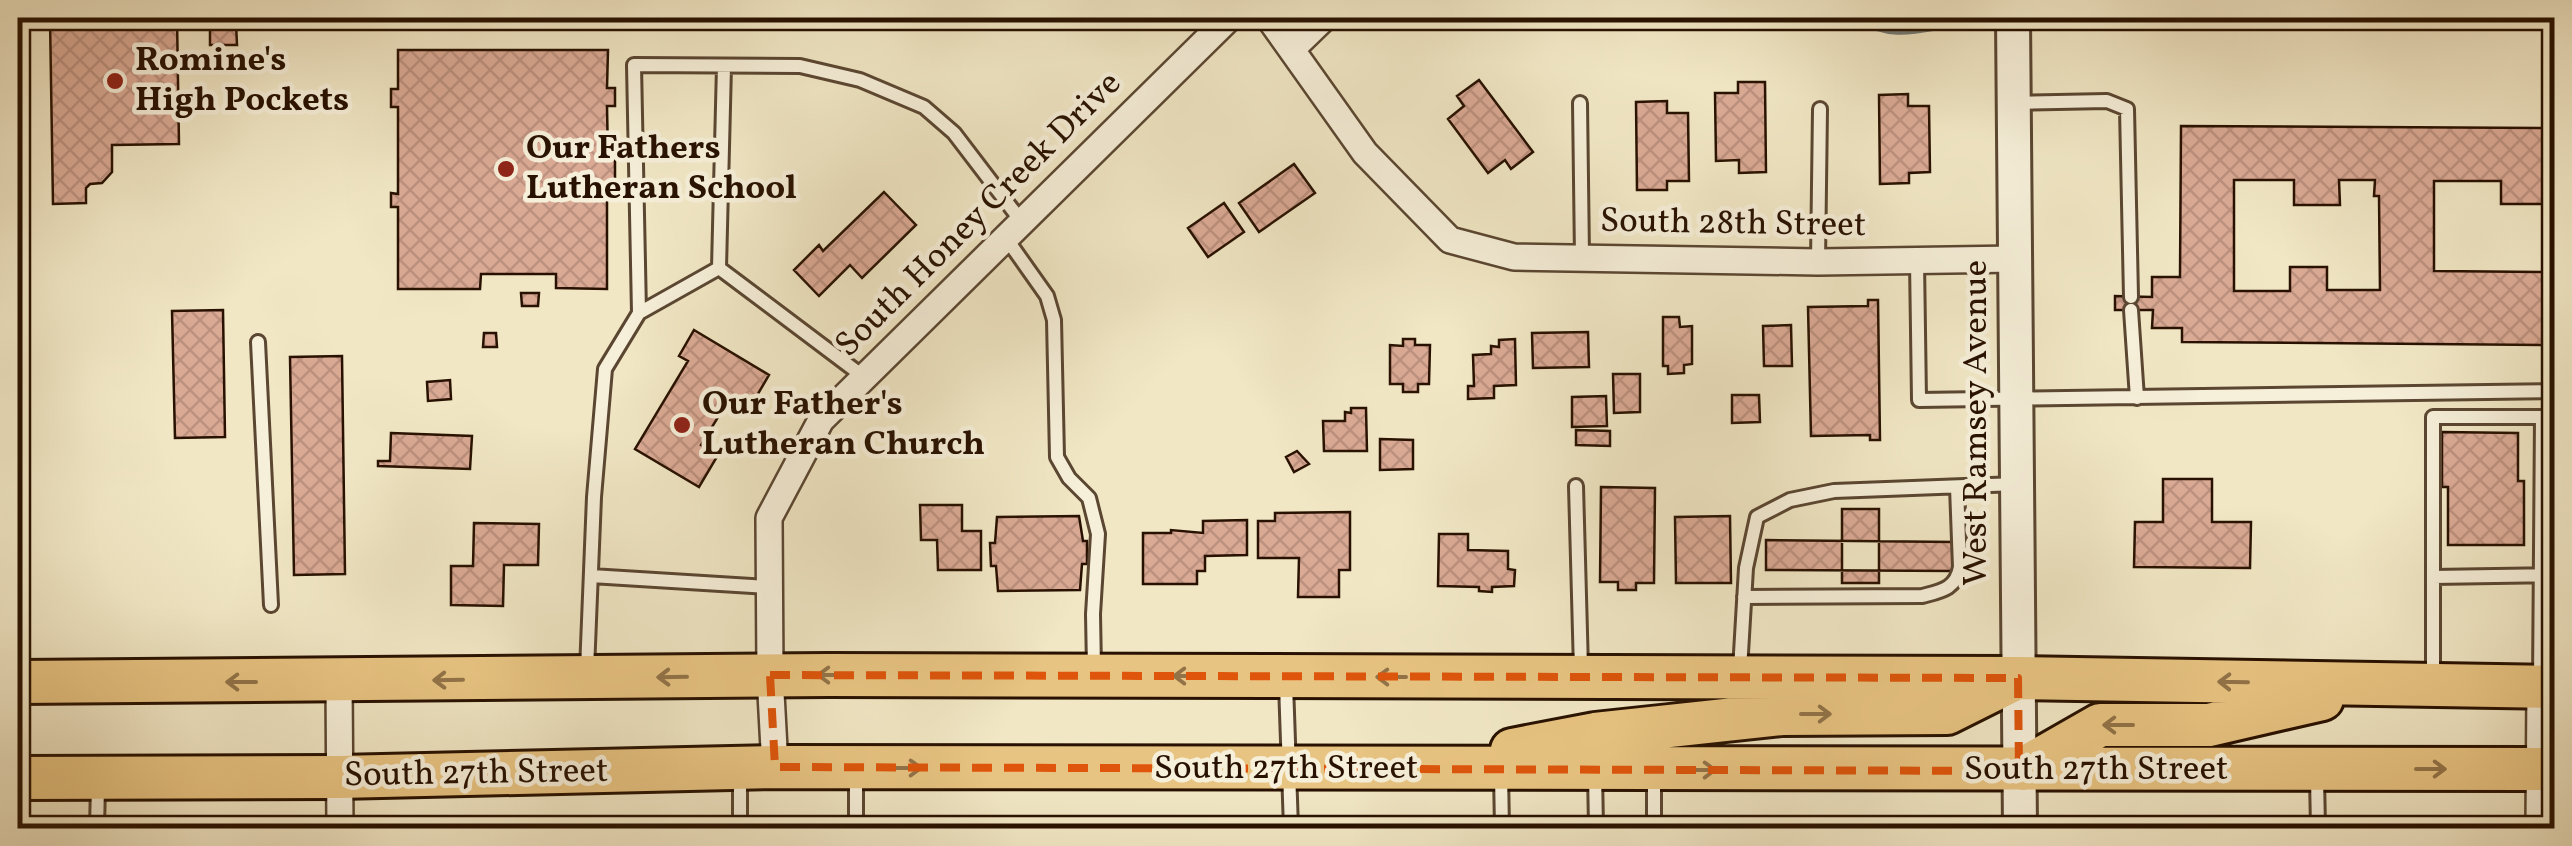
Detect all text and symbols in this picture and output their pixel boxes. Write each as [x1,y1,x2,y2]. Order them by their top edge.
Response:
place label: Romine's High Pockets [135,37,349,125]
street label: South Honey Creek Drive [825,61,1133,369]
marker: Romine's High Pockets [104,70,126,92]
place label: Our Fathers Lutheran School [526,125,797,213]
marker: Our Fathers Lutheran School [495,158,517,180]
street label: South 28th Street [1599,198,1867,250]
street label: West Ramsey Avenue [1953,260,2001,586]
place label: Our Father's Lutheran Church [702,381,985,469]
marker: Our Father's Lutheran Church [671,414,693,436]
one-way arrow [817,666,850,684]
one-way arrow [1173,666,1206,686]
one-way arrow [657,667,689,686]
one-way arrow [1376,668,1408,686]
one-way arrow [432,670,464,689]
one-way arrow [226,672,258,691]
one-way arrow [2217,672,2249,691]
one-way arrow [1798,704,1831,724]
one-way arrow [2103,716,2136,734]
street label: South 27th Street [1154,745,1418,793]
street label: South 27th Street [1964,746,2228,794]
street label: South 27th Street [343,748,609,800]
one-way arrow [890,758,923,778]
one-way arrow [1684,760,1717,780]
one-way arrow [2414,760,2447,778]

